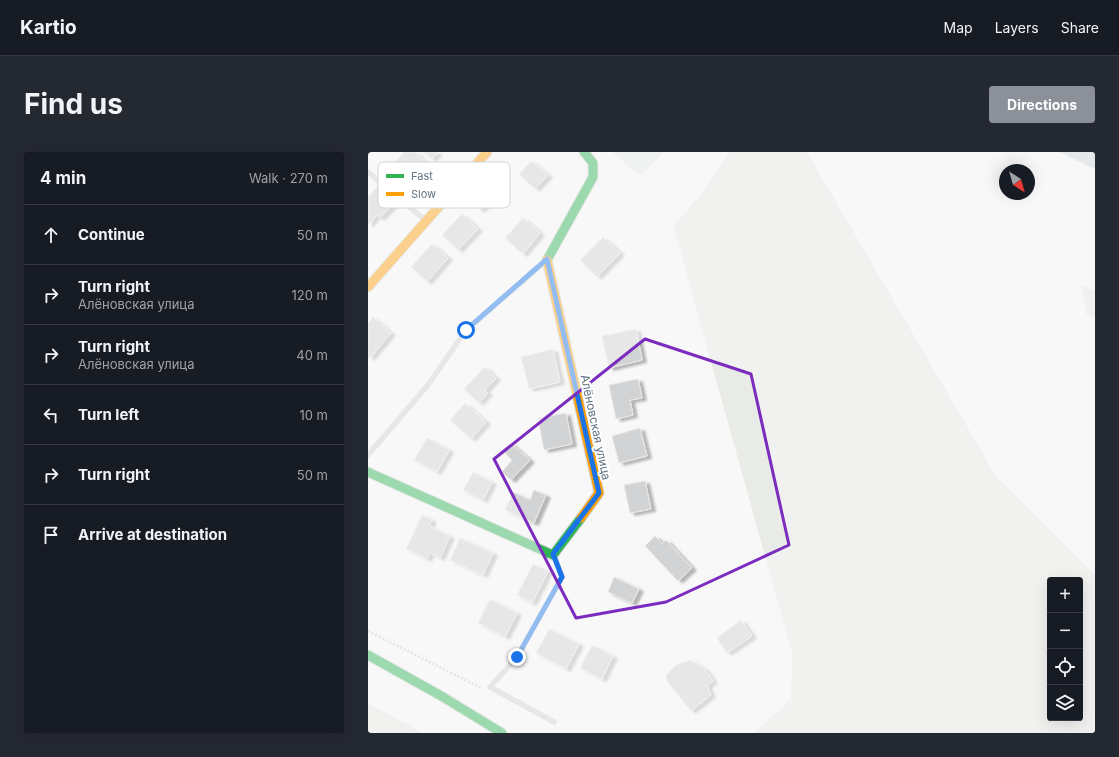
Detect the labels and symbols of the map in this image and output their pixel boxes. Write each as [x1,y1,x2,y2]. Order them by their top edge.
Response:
legend [378,162,510,208]
north arrow [999,164,1035,200]
text: Fast [411,169,433,183]
text: Slow [411,187,436,201]
route start [457,321,475,339]
street label: Алёновская улица [577,373,615,481]
route end [508,648,526,666]

